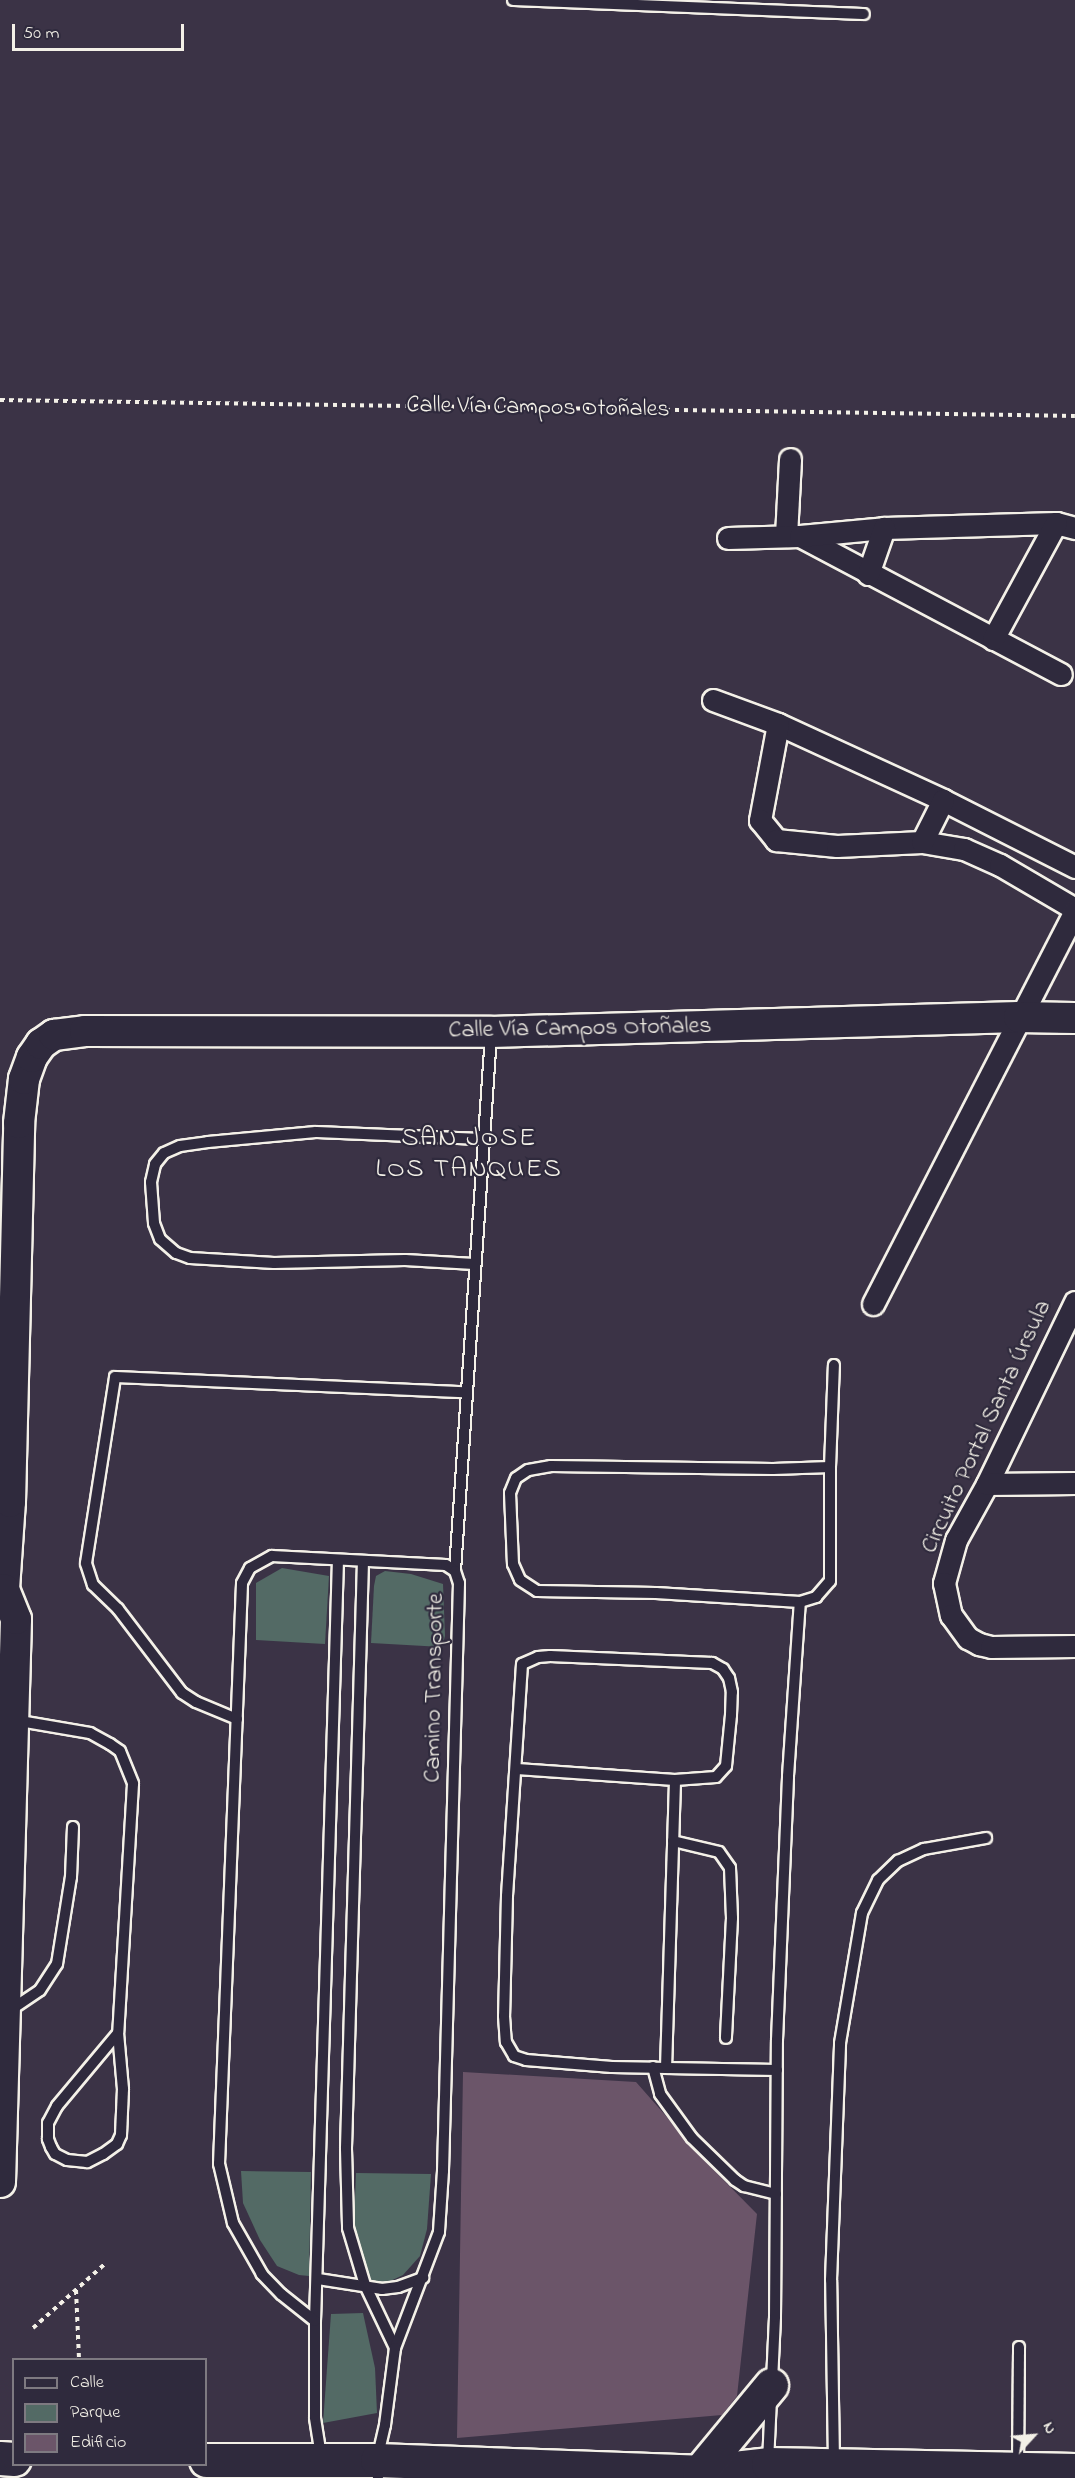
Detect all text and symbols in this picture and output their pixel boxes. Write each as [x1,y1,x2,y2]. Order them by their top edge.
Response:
scale bar [15,12,188,50]
text: 50 m [23,21,60,47]
street label: Calle Vía Campos Otoñales [406,391,670,425]
street label: Calle Vía Campos Otoñales [448,1012,712,1046]
district label: SAN JOSE LOS TANQUES [376,1122,562,1185]
street label: Circuito Portal Santa Úrsula [916,1296,1058,1558]
street label: Camino Transporte [419,1593,451,1783]
legend [12,2358,207,2466]
text: Calle [70,2370,104,2396]
text: Parque [70,2400,120,2426]
north arrow [1003,2406,1063,2466]
text: N [1036,2418,1062,2438]
text: Edificio [70,2430,126,2456]

